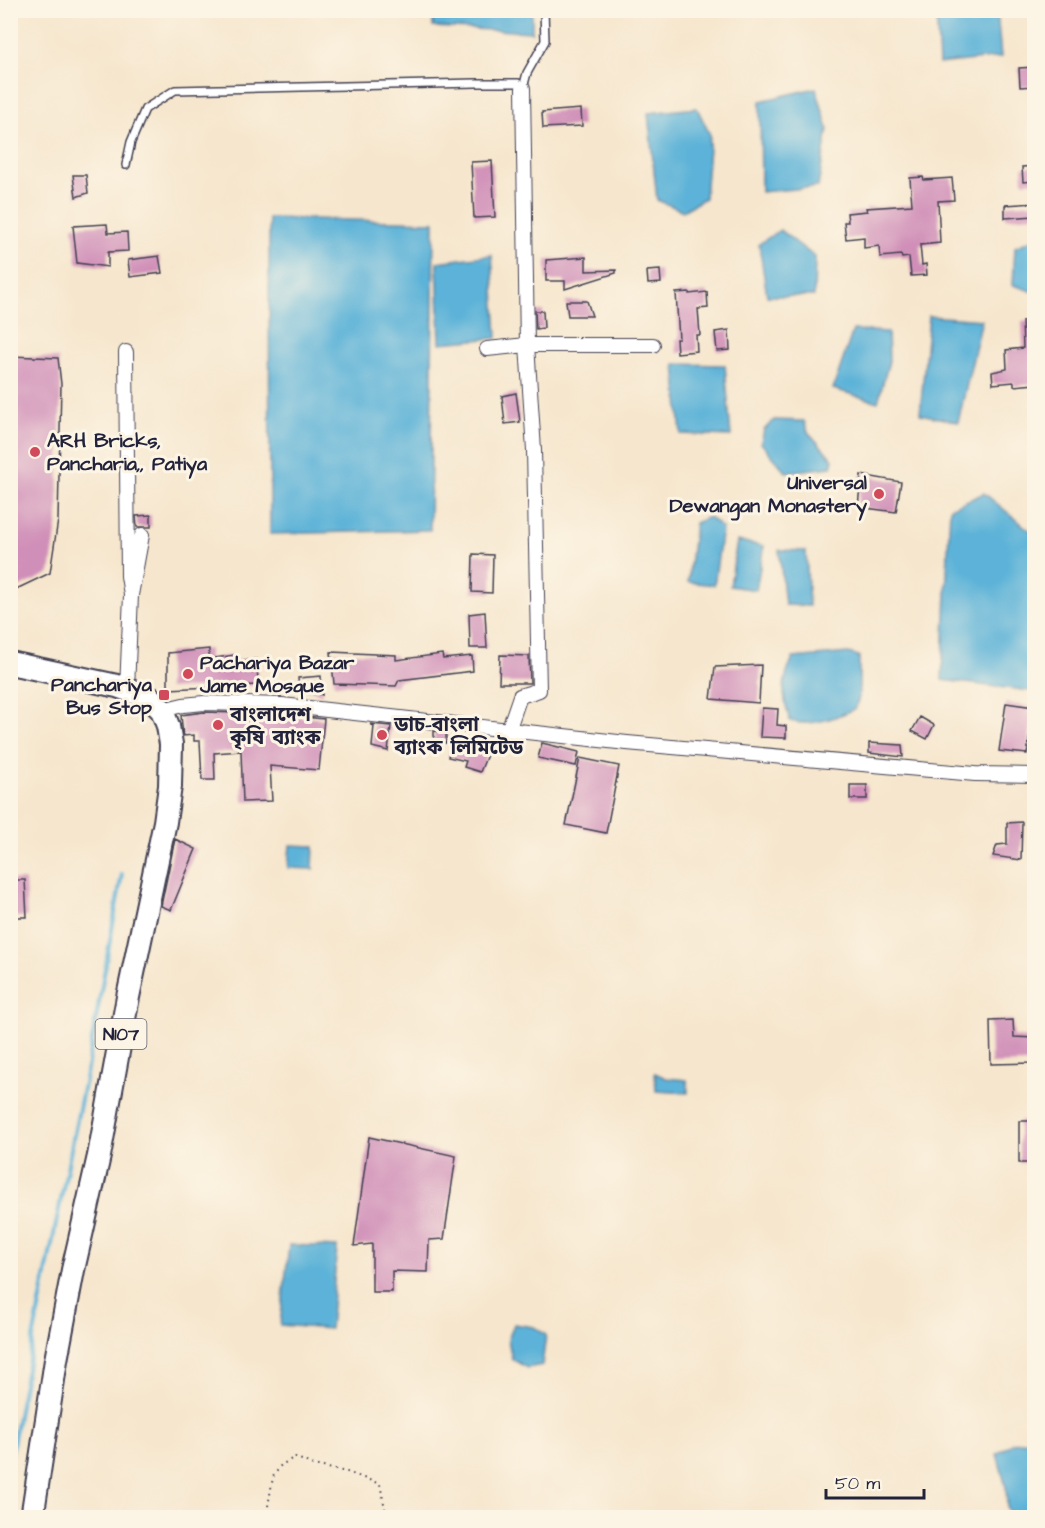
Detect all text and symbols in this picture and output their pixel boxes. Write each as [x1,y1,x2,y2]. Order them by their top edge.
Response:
place label: ARH Bricks, Pancharia,, Patiya [47,427,208,479]
marker: ARH Bricks, Pancharia,, Patiya [28,445,42,459]
place label: Universal Dewangan Monastery [669,469,867,521]
marker: Universal Dewangan Monastery [872,487,886,501]
place label: Pachariya Bazar Jame Mosque [199,649,355,700]
marker: Pachariya Bazar Jame Mosque [181,667,195,681]
place label: Panchariya Bus Stop [51,671,153,722]
marker: Panchariya Bus Stop [157,688,171,702]
place label: বাংলাদেশ কৃষি ব্যাংক [229,701,322,752]
place label: ডাচ-বাংলা ব্যাংক লিমিটেড [393,711,524,762]
marker: বাংলাদেশ কৃষি ব্যাংক [211,718,225,732]
marker: ডাচ-বাংলা ব্যাংক লিমিটেড [375,728,389,742]
road number: N107 [96,1019,146,1049]
scale bar [826,1462,924,1500]
text: 50 m [835,1471,880,1496]

